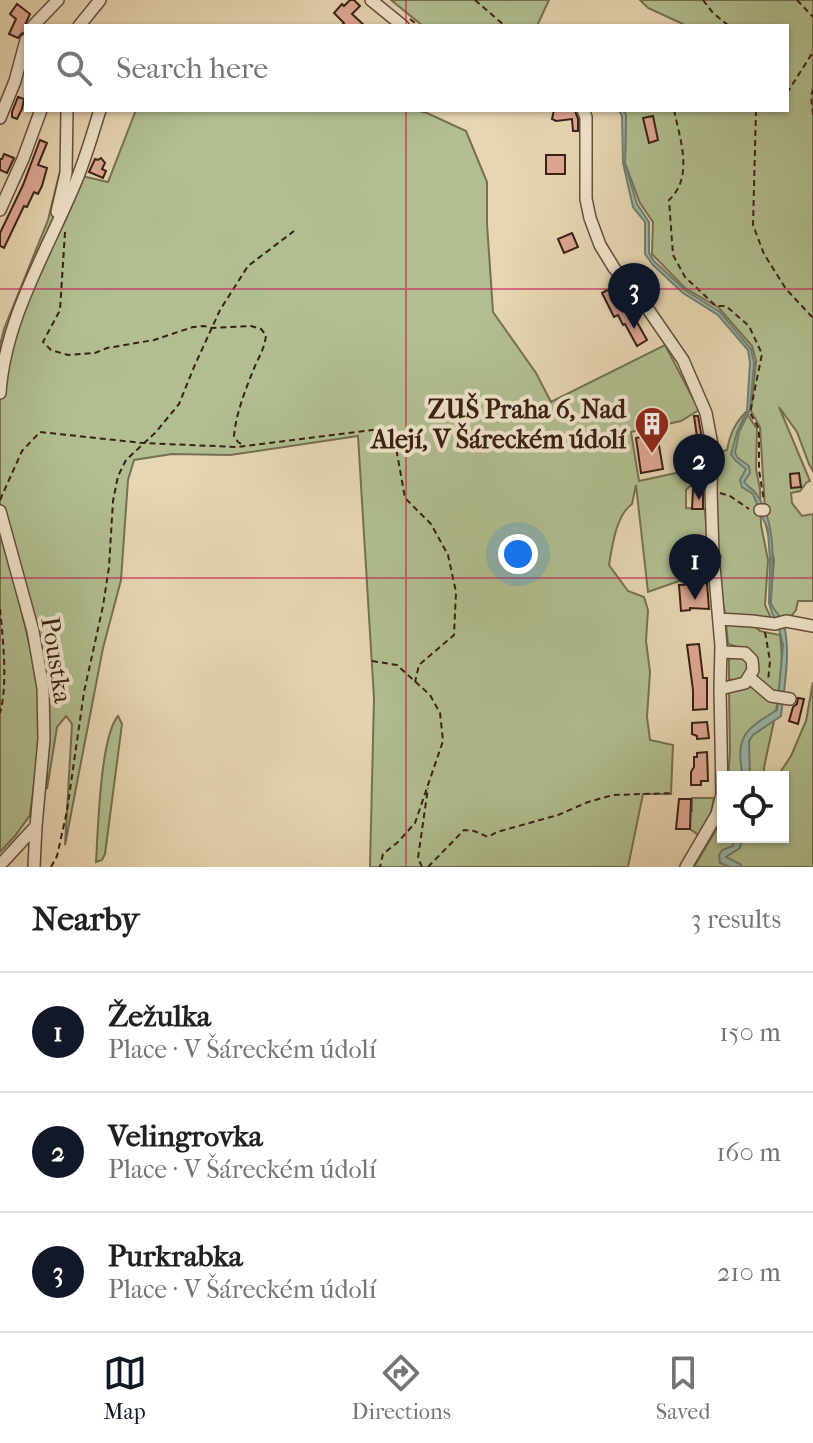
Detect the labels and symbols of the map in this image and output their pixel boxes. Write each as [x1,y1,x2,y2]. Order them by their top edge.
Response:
pin: 3 [608,263,660,329]
place label: ZUŠ Praha 6, Nad Alejí, V Šáreckém údolí [369,392,627,455]
building icon: ZUŠ Praha 6, Nad Alejí, V Šáreckém údolí [633,405,671,455]
pin: 2 [673,434,725,500]
your location [498,534,538,574]
pin: 1 [669,534,721,600]
street label: Poustka [34,615,79,706]

